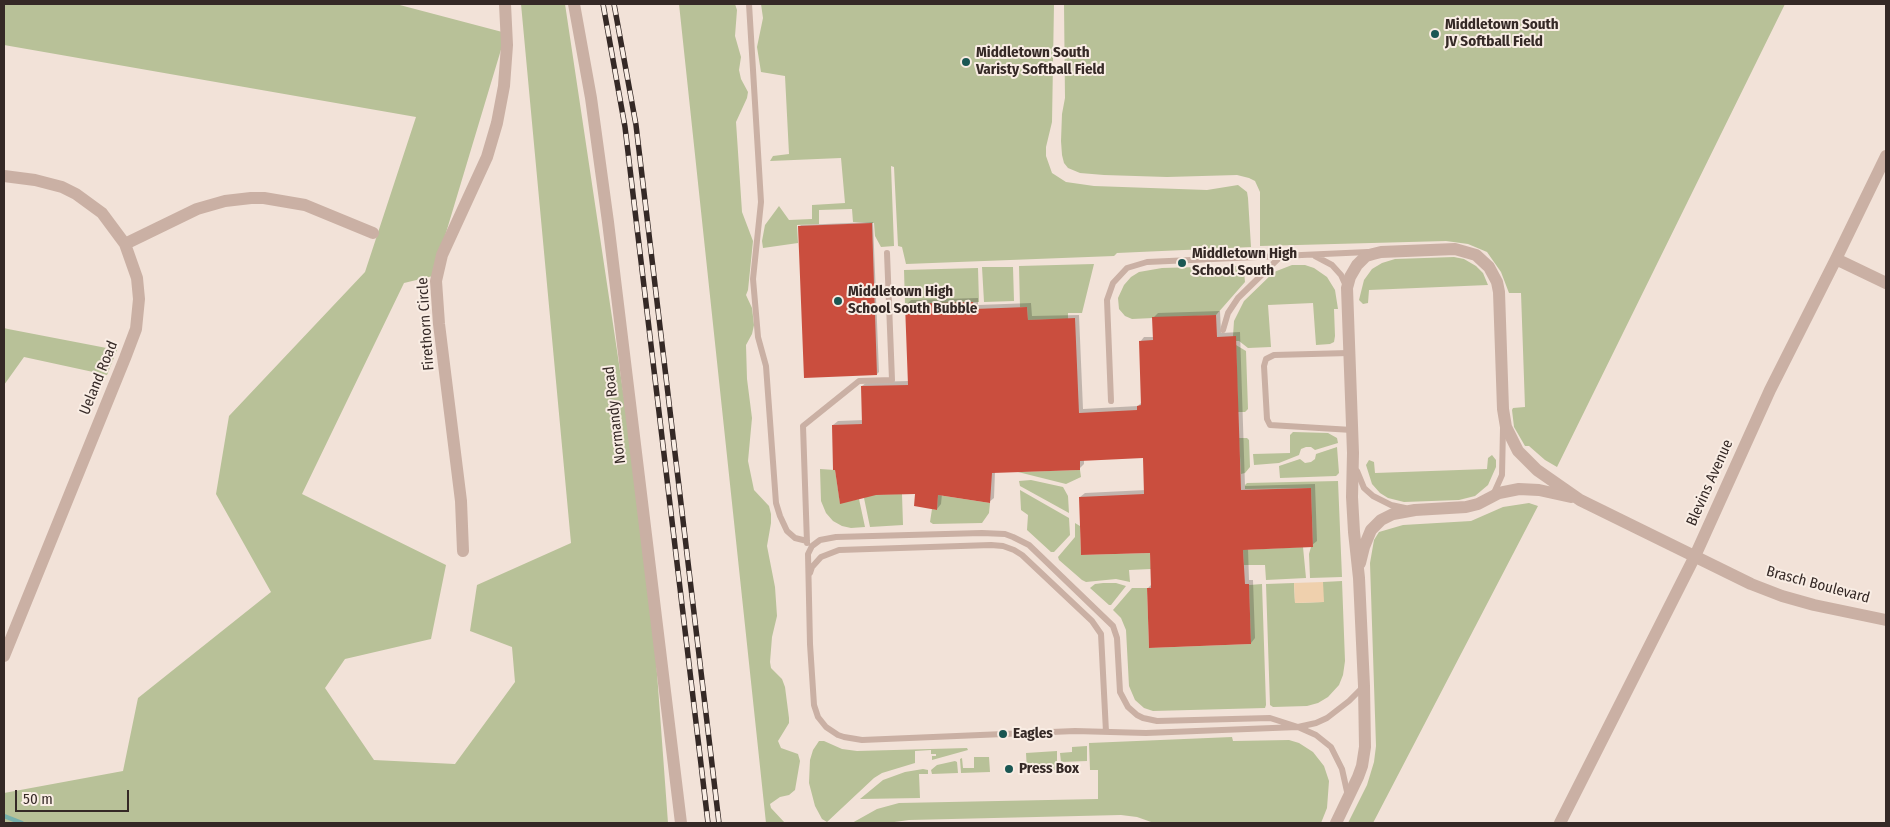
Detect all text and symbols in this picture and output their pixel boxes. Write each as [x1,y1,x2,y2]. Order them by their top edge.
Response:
place label: Middletown South JV Softball Field [1445,16,1559,51]
marker: Middletown South JV Softball Field [1429,28,1441,40]
place label: Middletown South Varisty Softball Field [976,44,1105,79]
marker: Middletown South Varisty Softball Field [960,56,972,68]
place label: Middletown High School South [1192,245,1297,280]
marker: Middletown High School South [1176,257,1188,269]
street label: Firethorn Circle [414,277,438,371]
place label: Middletown High School South Bubble [848,283,977,318]
marker: Middletown High School South Bubble [832,295,844,307]
street label: Ueland Road [76,338,122,418]
street label: Normandy Road [600,365,630,465]
street label: Blevins Avenue [1683,437,1737,529]
street label: Brasch Boulevard [1764,563,1872,607]
place label: Eagles [1013,725,1053,743]
marker: Eagles [997,728,1009,740]
place label: Press Box [1019,760,1079,778]
marker: Press Box [1003,763,1015,775]
scale bar [18,780,131,812]
text: 50 m [23,790,53,808]

